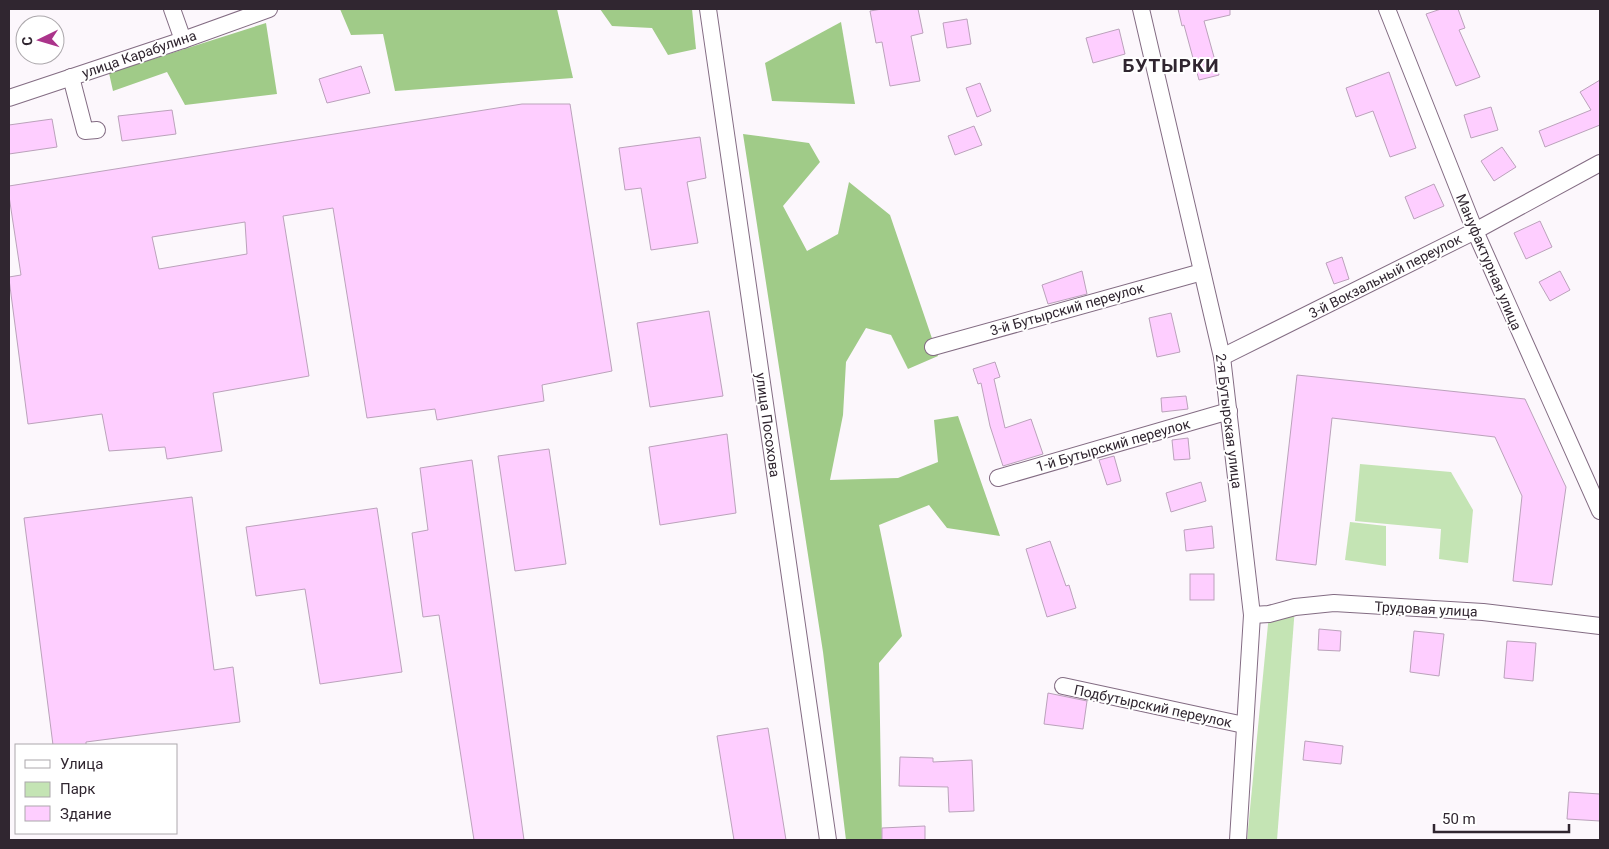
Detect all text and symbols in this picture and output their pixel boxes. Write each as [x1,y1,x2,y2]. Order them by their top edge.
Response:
north arrow [15,15,65,65]
street label: улица Карабулина [80,27,198,81]
text: С [19,36,35,46]
district label: БУТЫРКИ [1123,54,1220,77]
street label: Мануфактурная улица [1453,192,1525,332]
street label: 3-й Вокзальный переулок [1306,230,1464,322]
street label: 3-й Бутырский переулок [988,279,1146,339]
street label: 2-я Бутырская улица [1213,353,1245,489]
street label: улица Посохова [753,372,783,478]
street label: 1-й Бутырский переулок [1034,415,1192,475]
street label: Трудовая улица [1374,598,1478,620]
street label: Подбутырский переулок [1073,681,1234,731]
legend [15,744,178,834]
text: Улица [60,755,103,773]
text: Парк [60,780,95,798]
scale bar [1434,802,1569,834]
text: Здание [60,805,111,823]
text: 50 m [1442,810,1476,828]

